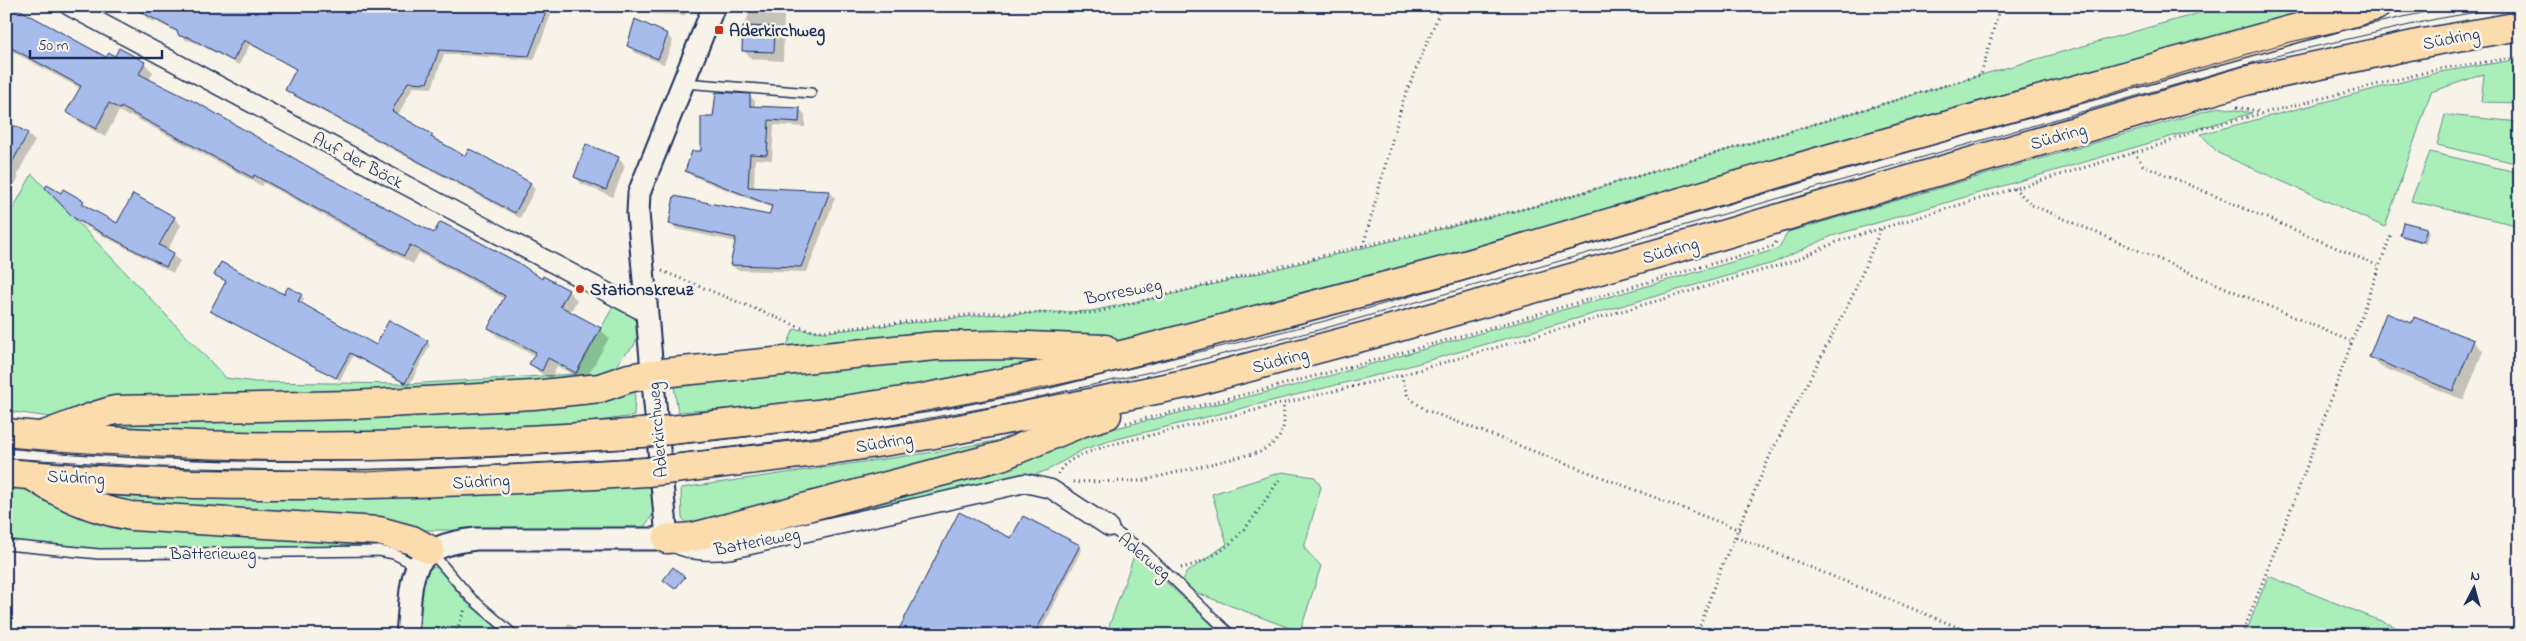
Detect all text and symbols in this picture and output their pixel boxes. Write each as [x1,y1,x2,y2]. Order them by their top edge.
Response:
place label: Aderkirchweg [729,19,825,46]
street label: Südring [2421,22,2482,59]
marker: Aderkirchweg [713,24,725,36]
scale bar [30,28,162,60]
text: 50 m [38,35,69,57]
street label: Südring [2027,117,2090,159]
street label: Auf der Böck [307,127,407,197]
street label: Südring [1639,231,1702,273]
street label: Borresweg [1082,273,1164,314]
place label: Stationskreuz [590,278,694,304]
marker: Stationskreuz [574,283,586,295]
street label: Südring [1249,342,1312,383]
street label: Aderkirchweg [642,381,677,479]
street label: Südring [854,427,915,462]
street label: Südring [46,465,105,494]
street label: Südring [452,469,511,498]
street label: Batterieweg [711,522,803,565]
street label: Aderweg [1111,527,1176,588]
street label: Batterieweg [169,542,256,569]
north arrow [2448,564,2498,614]
text: N [2469,566,2481,587]

